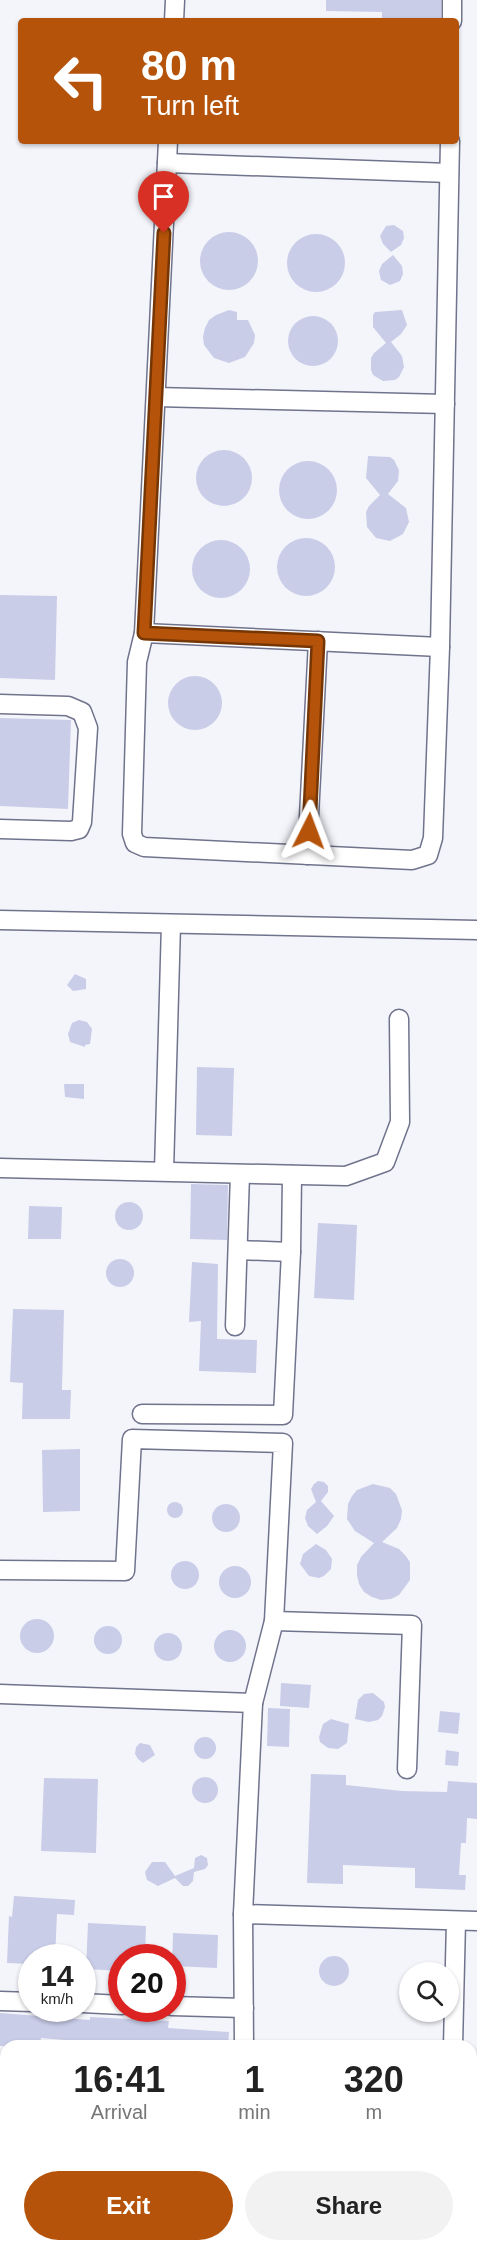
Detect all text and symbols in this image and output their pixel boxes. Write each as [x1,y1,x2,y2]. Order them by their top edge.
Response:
icon: left [42,42,120,120]
text: 80 m [141,42,237,89]
text: Turn left [141,91,239,121]
pin [138,171,189,233]
icon: arrive [147,180,180,213]
position arrow [277,799,341,863]
speed limit sign: 20 [108,1944,186,2022]
text: 14 [40,1959,74,1992]
map controls [399,1962,459,2022]
button: search [399,1962,459,2022]
text: km/h [41,1990,73,2007]
text: 16:41 [73,2059,165,2100]
text: 1 [244,2059,264,2100]
text: 320 [344,2059,404,2100]
text: Arrival [91,2101,148,2123]
text: min [238,2101,271,2123]
text: m [365,2101,382,2123]
button: Exit [24,2171,233,2240]
button: Share [245,2171,453,2240]

